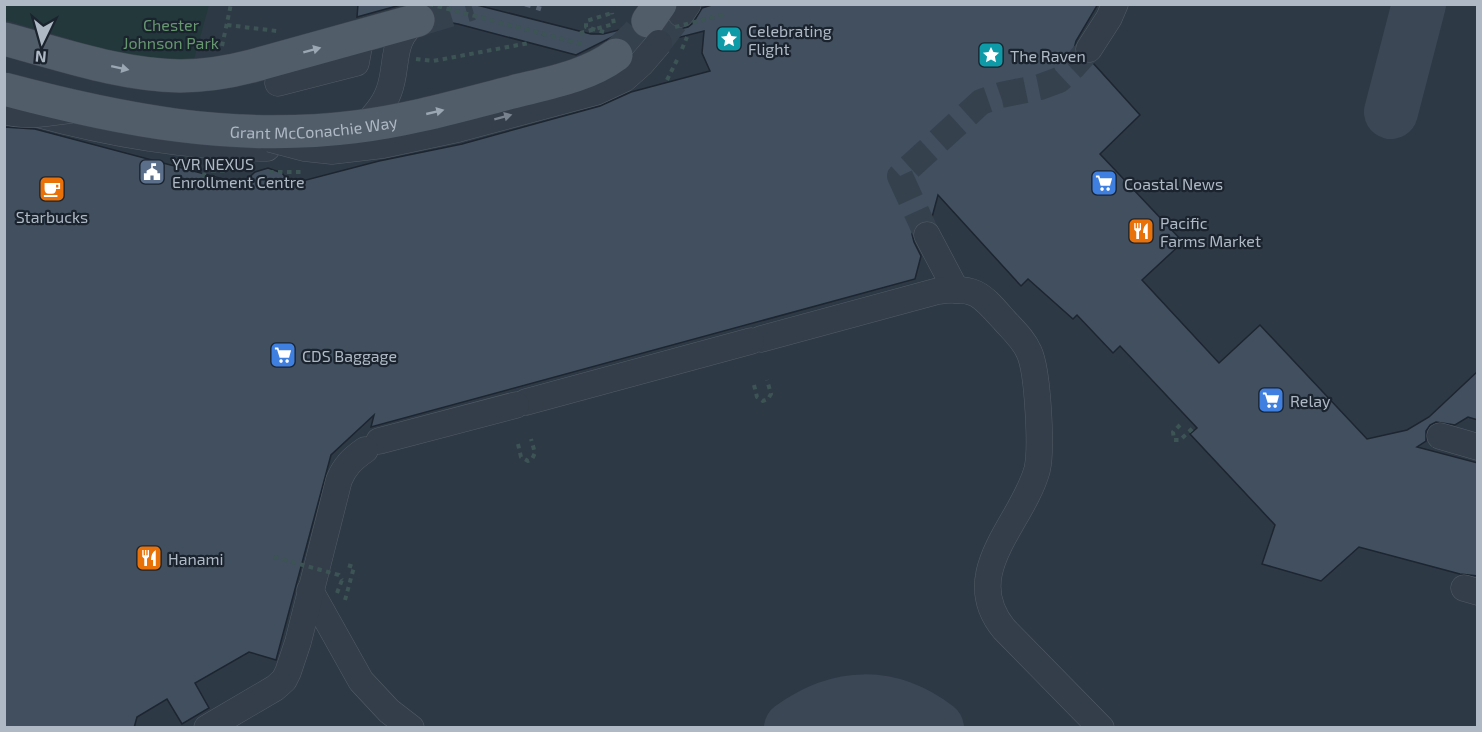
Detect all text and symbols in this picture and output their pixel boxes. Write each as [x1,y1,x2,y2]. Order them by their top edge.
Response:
north arrow [12,12,72,72]
park label: Chester Johnson Park [123,15,219,52]
place label: Celebrating Flight [748,21,832,58]
place icon: Celebrating Flight [714,24,744,54]
place icon: The Raven [976,40,1006,70]
one-way arrow [303,45,321,54]
place label: The Raven [1010,46,1086,65]
text: N [34,47,47,67]
one-way arrow [111,64,130,74]
one-way arrow [426,106,444,116]
street label: Grant McConachie Way [229,111,399,141]
one-way arrow [494,112,512,122]
place label: YVR NEXUS Enrollment Centre [172,154,305,191]
public building icon: YVR NEXUS Enrollment Centre [137,157,167,187]
supermarket icon: Coastal News [1089,168,1119,198]
cafe icon: Starbucks [37,174,67,204]
place label: Coastal News [1124,174,1223,193]
place label: Starbucks [16,207,88,226]
place label: Pacific Farms Market [1160,213,1261,250]
restaurant icon: Pacific Farms Market [1126,216,1156,246]
supermarket icon: CDS Baggage [268,340,298,370]
place label: CDS Baggage [302,346,397,365]
supermarket icon: Relay [1256,385,1286,415]
place label: Relay [1290,391,1331,410]
restaurant icon: Hanami [134,543,164,573]
place label: Hanami [168,549,224,568]

